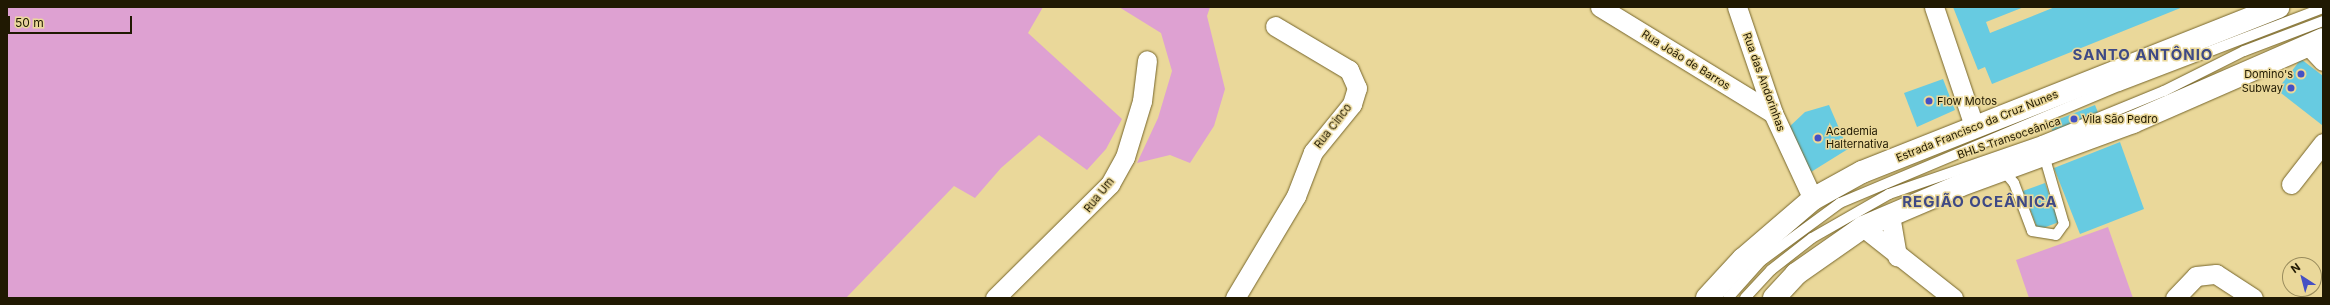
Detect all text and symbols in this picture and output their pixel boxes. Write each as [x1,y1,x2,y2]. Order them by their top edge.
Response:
scale bar [10,8,134,34]
text: 50 m [15,15,44,30]
street label: Rua João de Barros [1639,27,1733,93]
street label: Rua das Andorinhas [1740,31,1788,133]
district label: SANTO ANTÔNIO [2073,46,2213,64]
place label: Domino's [2244,67,2293,81]
marker: Domino's [2296,69,2306,79]
place label: Subway [2242,81,2283,95]
marker: Subway [2286,83,2296,93]
street label: Estrada Francisco da Cruz Nunes [1894,87,2060,165]
place label: Flow Motos [1937,94,1997,108]
marker: Flow Motos [1924,96,1934,106]
street label: Rua Cinco [1312,101,1354,151]
place label: Vila São Pedro [2082,112,2158,126]
street label: BHLS Transoceânica [1956,114,2062,162]
marker: Vila São Pedro [2069,114,2079,124]
place label: Academia Halternativa [1826,125,1889,151]
marker: Academia Halternativa [1813,133,1823,143]
street label: Rua Um [1081,175,1117,215]
district label: REGIÃO OCEÂNICA [1902,193,2058,211]
north arrow [2282,257,2322,297]
text: N [2288,260,2303,276]

